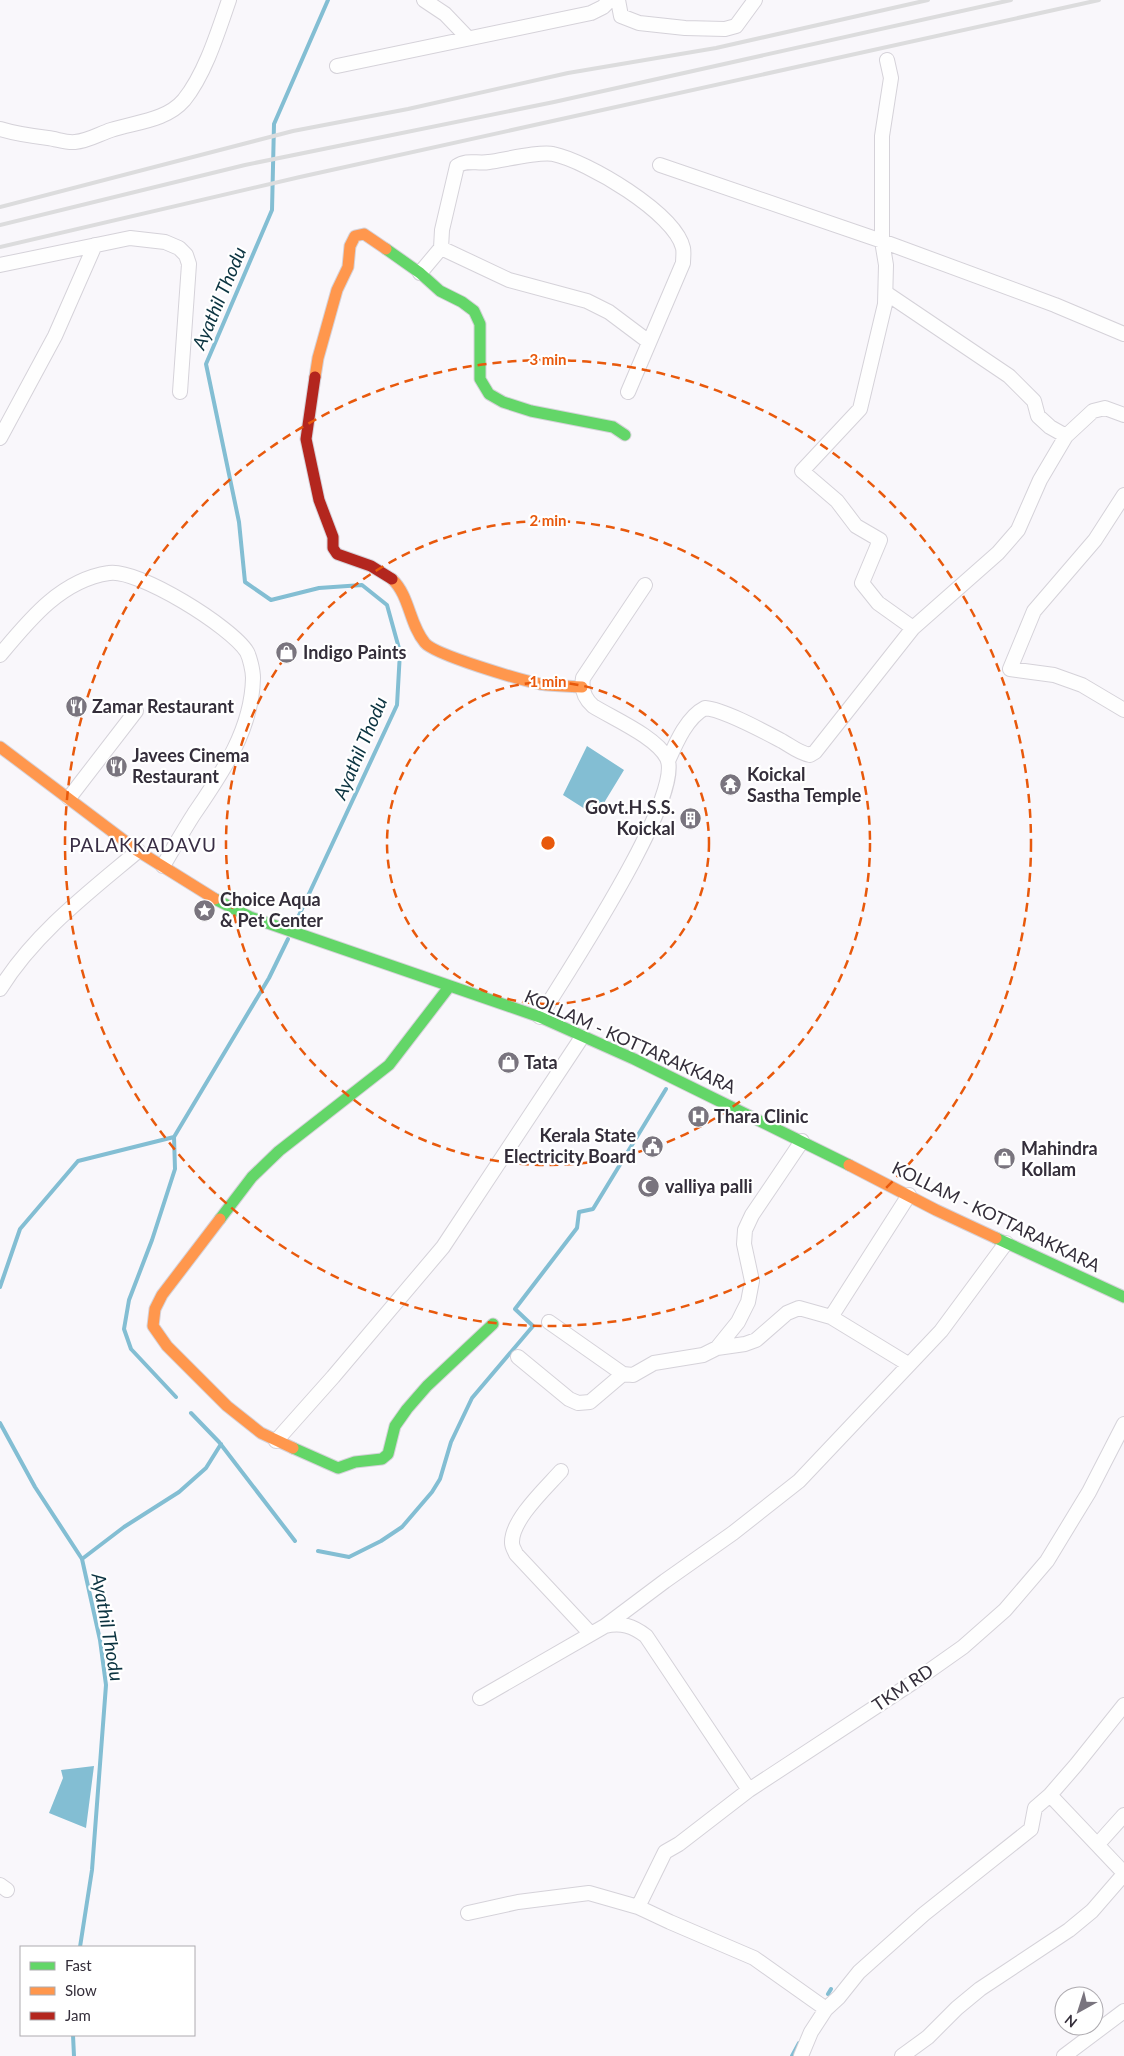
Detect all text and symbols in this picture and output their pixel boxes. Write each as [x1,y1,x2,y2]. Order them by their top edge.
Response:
water label: Ayathil Thodu [186,243,250,354]
text: 3 min [529,350,567,368]
text: 2 min [529,511,567,529]
shop icon: Indigo Paints [275,641,299,665]
place label: Indigo Paints [303,641,406,663]
text: 1 min [529,672,567,690]
water label: Ayathil Thodu [327,693,391,804]
restaurant icon: Zamar Restaurant [64,695,88,719]
place label: Zamar Restaurant [92,695,234,717]
place label: Javees Cinema Restaurant [132,744,250,787]
restaurant icon: Javees Cinema Restaurant [104,754,128,778]
place label: Koickal Sastha Temple [747,763,862,806]
temple icon: Koickal Sastha Temple [719,773,743,797]
place label: Govt.H.S.S. Koickal [585,796,675,839]
building icon: Govt.H.S.S. Koickal [679,806,703,830]
district label: PALAKKADAVU [69,833,217,856]
centre of rings [539,834,557,852]
place label: Choice Aqua & Pet Center [220,888,323,931]
place icon: Choice Aqua & Pet Center [192,898,216,922]
street label: KOLLAM - KOTTARAKKARA [521,984,740,1098]
shop icon: Tata [496,1051,520,1075]
place label: Tata [524,1051,558,1073]
hospital icon: Thara Clinic [686,1105,710,1129]
place label: Thara Clinic [714,1105,809,1127]
place label: Kerala State Electricity Board [504,1124,636,1167]
public building icon: Kerala State Electricity Board [640,1134,664,1158]
place label: Mahindra Kollam [1021,1137,1098,1180]
shop icon: Mahindra Kollam [993,1147,1017,1171]
street label: KOLLAM - KOTTARAKKARA [889,1156,1105,1277]
mosque icon: valliya palli [637,1175,661,1199]
place label: valliya palli [665,1175,753,1197]
water label: Ayathil Thodu [88,1570,129,1683]
street label: TKM RD [868,1659,937,1716]
legend [20,1946,195,2036]
text: Fast [65,1956,92,1974]
text: Slow [65,1981,97,1999]
north arrow [1054,1986,1104,2036]
text: Jam [65,2006,91,2024]
text: N [1061,2011,1080,2031]

